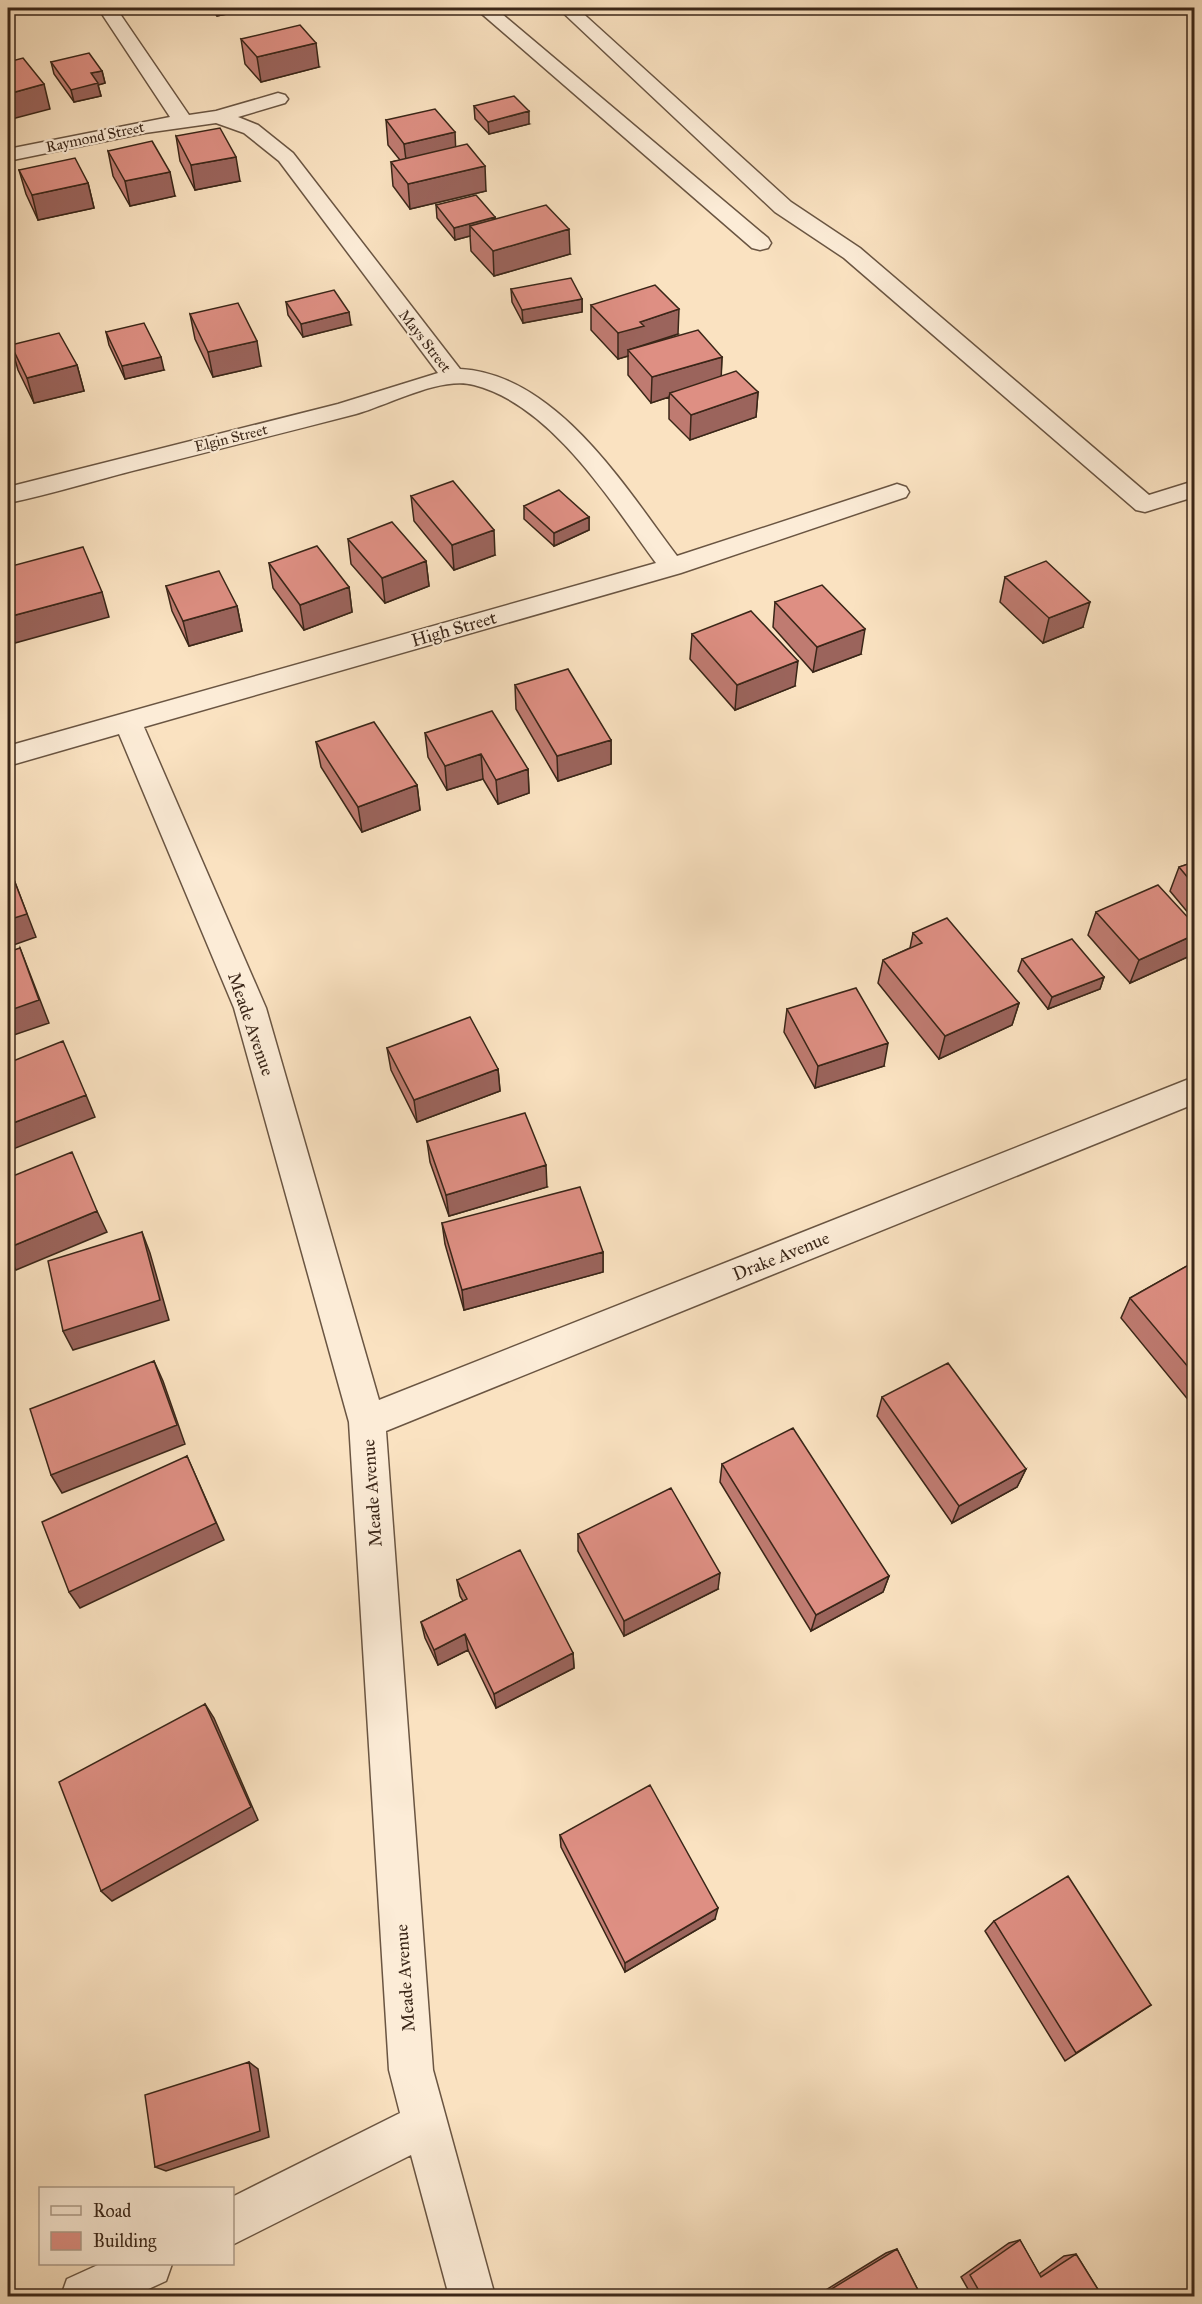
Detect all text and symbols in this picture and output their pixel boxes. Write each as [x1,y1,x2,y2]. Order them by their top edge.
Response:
street label: Raymond Street [44,118,146,156]
street label: Mays Street [395,306,455,376]
street label: Elgin Street [193,420,270,456]
street label: High Street [409,606,500,653]
street label: Meade Avenue [223,969,279,1079]
street label: Drake Avenue [730,1227,832,1285]
street label: Meade Avenue [357,1438,387,1548]
street label: Meade Avenue [390,1923,420,2033]
legend [39,2187,234,2265]
text: Road [93,2200,131,2222]
text: Building [93,2230,157,2253]

